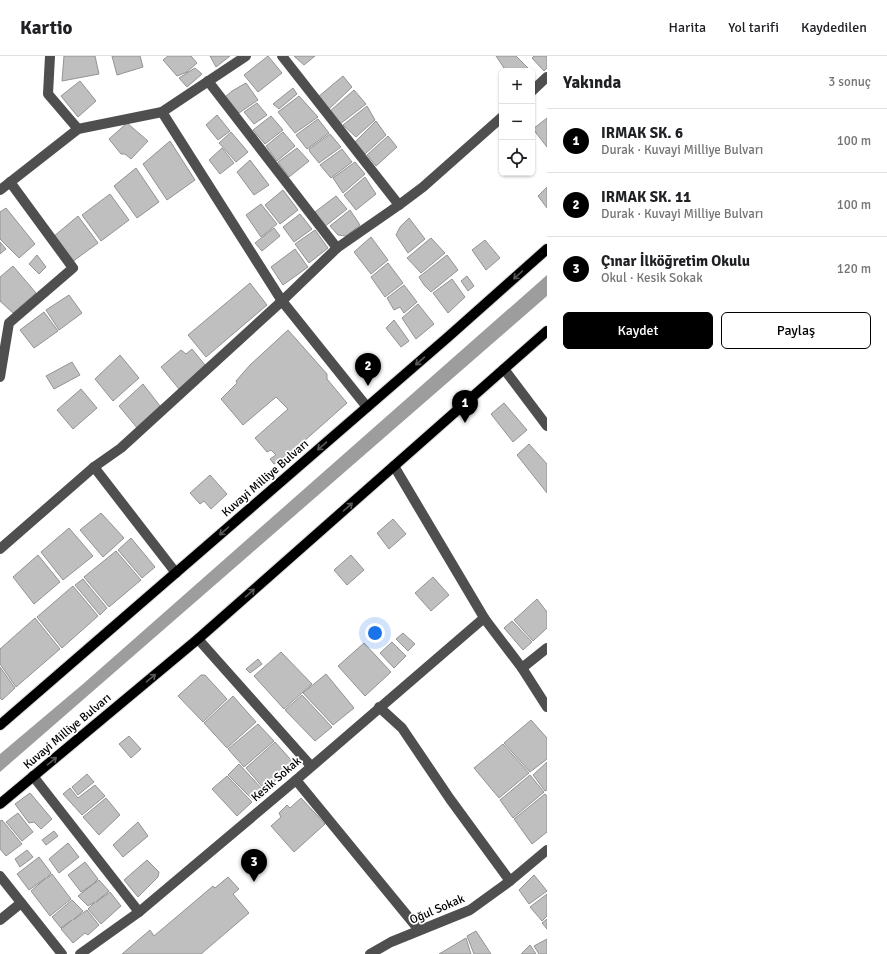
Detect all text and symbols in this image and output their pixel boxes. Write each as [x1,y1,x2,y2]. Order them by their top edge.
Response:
text: Kartio [20,16,73,40]
text: Harita [669,19,706,36]
text: Yol tarifi [728,19,779,36]
text: Kaydedilen [801,19,867,36]
map controls [499,68,535,176]
button: + [499,68,535,104]
text: Yakında [563,72,621,93]
text: 3 sonuç [828,74,871,90]
button: − [499,104,535,140]
text: IRMAK SK. 6 [601,124,683,142]
text: 1 [572,133,580,149]
text: 100 m [837,133,871,149]
button: locate [499,140,535,176]
text: Durak · Kuvayi Milliye Bulvarı [601,142,763,158]
text: IRMAK SK. 11 [601,188,691,206]
text: 2 [572,197,580,213]
text: 100 m [837,197,871,213]
text: Durak · Kuvayi Milliye Bulvarı [601,206,763,222]
text: Çınar İlköğretim Okulu [601,252,750,270]
text: 3 [572,261,580,277]
text: 120 m [837,261,871,277]
one-way arrow [513,270,523,280]
text: Okul · Kesik Sokak [601,270,703,286]
button: Kaydet [563,312,713,349]
button: Paylaş [721,312,871,349]
pin: 2 [355,353,381,386]
one-way arrow [416,356,426,365]
pin: 1 [452,390,478,423]
street label: Kuvayi Milliye Bulvarı [219,437,312,520]
one-way arrow [317,441,327,451]
one-way arrow [342,503,352,512]
one-way arrow [219,527,229,536]
one-way arrow [245,588,255,598]
your location [365,623,385,643]
one-way arrow [146,673,157,682]
street label: Kuvayi Milliye Bulvarı [20,690,114,773]
street label: Kesik Sokak [248,754,304,805]
one-way arrow [46,756,57,765]
pin: 3 [241,849,267,882]
street label: Oğul Sokak [408,891,467,928]

